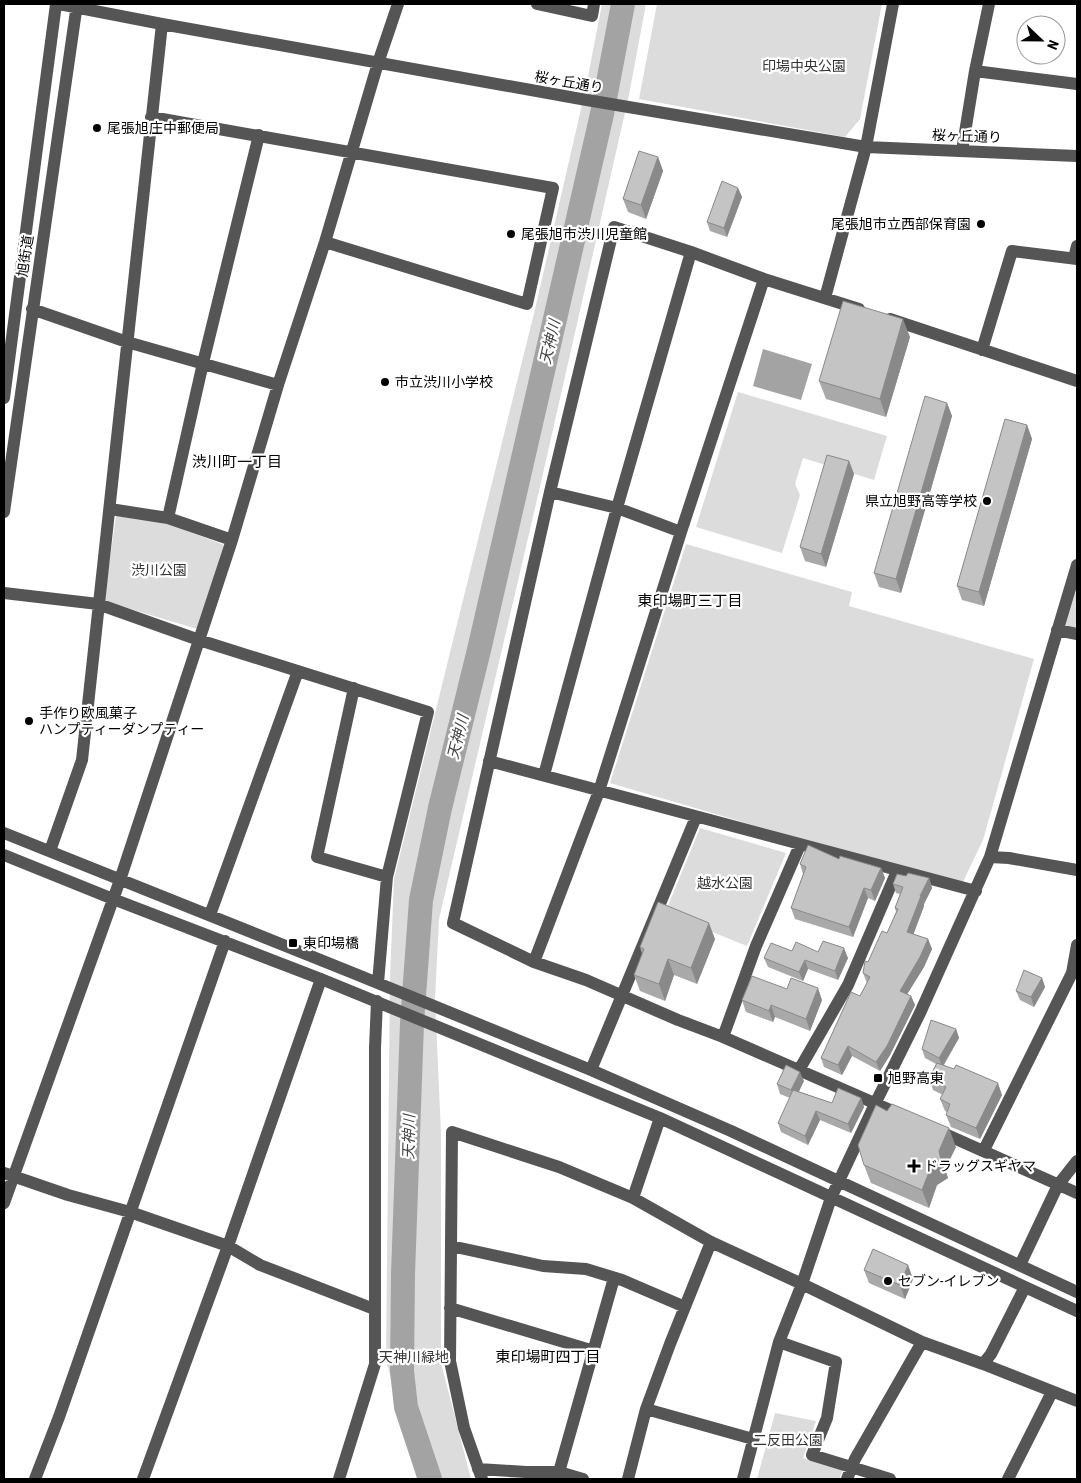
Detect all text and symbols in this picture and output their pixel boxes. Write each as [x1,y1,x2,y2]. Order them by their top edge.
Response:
north arrow [1016,15,1066,65]
text: N [1044,38,1062,52]
park label: 印場中央公園 [762,58,846,74]
street label: 桜ヶ丘通り [533,68,605,96]
place label: 尾張旭庄中郵便局 [107,120,219,136]
marker: 尾張旭庄中郵便局 [91,122,103,134]
street label: 桜ヶ丘通り [932,127,1002,145]
place label: 尾張旭市立西部保育園 [831,216,971,232]
marker: 尾張旭市立西部保育園 [975,218,987,230]
place label: 尾張旭市渋川児童館 [521,226,647,242]
marker: 尾張旭市渋川児童館 [505,228,517,240]
street label: 旭街道 [14,234,36,278]
water label: 天神川 [536,316,564,366]
place label: 市立渋川小学校 [395,374,493,390]
marker: 市立渋川小学校 [379,376,391,388]
district label: 渋川町一丁目 [192,453,282,471]
place label: 県立旭野高等学校 [865,493,977,509]
marker: 県立旭野高等学校 [981,495,993,507]
park label: 渋川公園 [131,562,187,578]
district label: 東印場町三丁目 [637,592,743,610]
place label: 手作り欧風菓子 ハンプティーダンプティー [39,705,204,737]
water label: 天神川 [444,711,473,761]
marker: 手作り欧風菓子 ハンプティーダンプティー [23,715,35,727]
park label: 越水公園 [697,875,753,891]
place label: 東印場橋 [303,935,359,951]
marker: 東印場橋 [287,937,299,949]
place label: 旭野高東 [888,1070,944,1086]
marker: 旭野高東 [872,1072,884,1084]
water label: 天神川 [400,1112,418,1160]
place label: ドラッグスギヤマ [924,1158,1036,1174]
marker: ドラッグスギヤマ [908,1160,920,1172]
place label: セブン-イレブン [898,1273,999,1289]
marker: セブン-イレブン [882,1275,894,1287]
district label: 東印場町四丁目 [495,1348,601,1366]
park label: 天神川緑地 [379,1349,449,1365]
park label: 二反田公園 [753,1432,823,1448]

